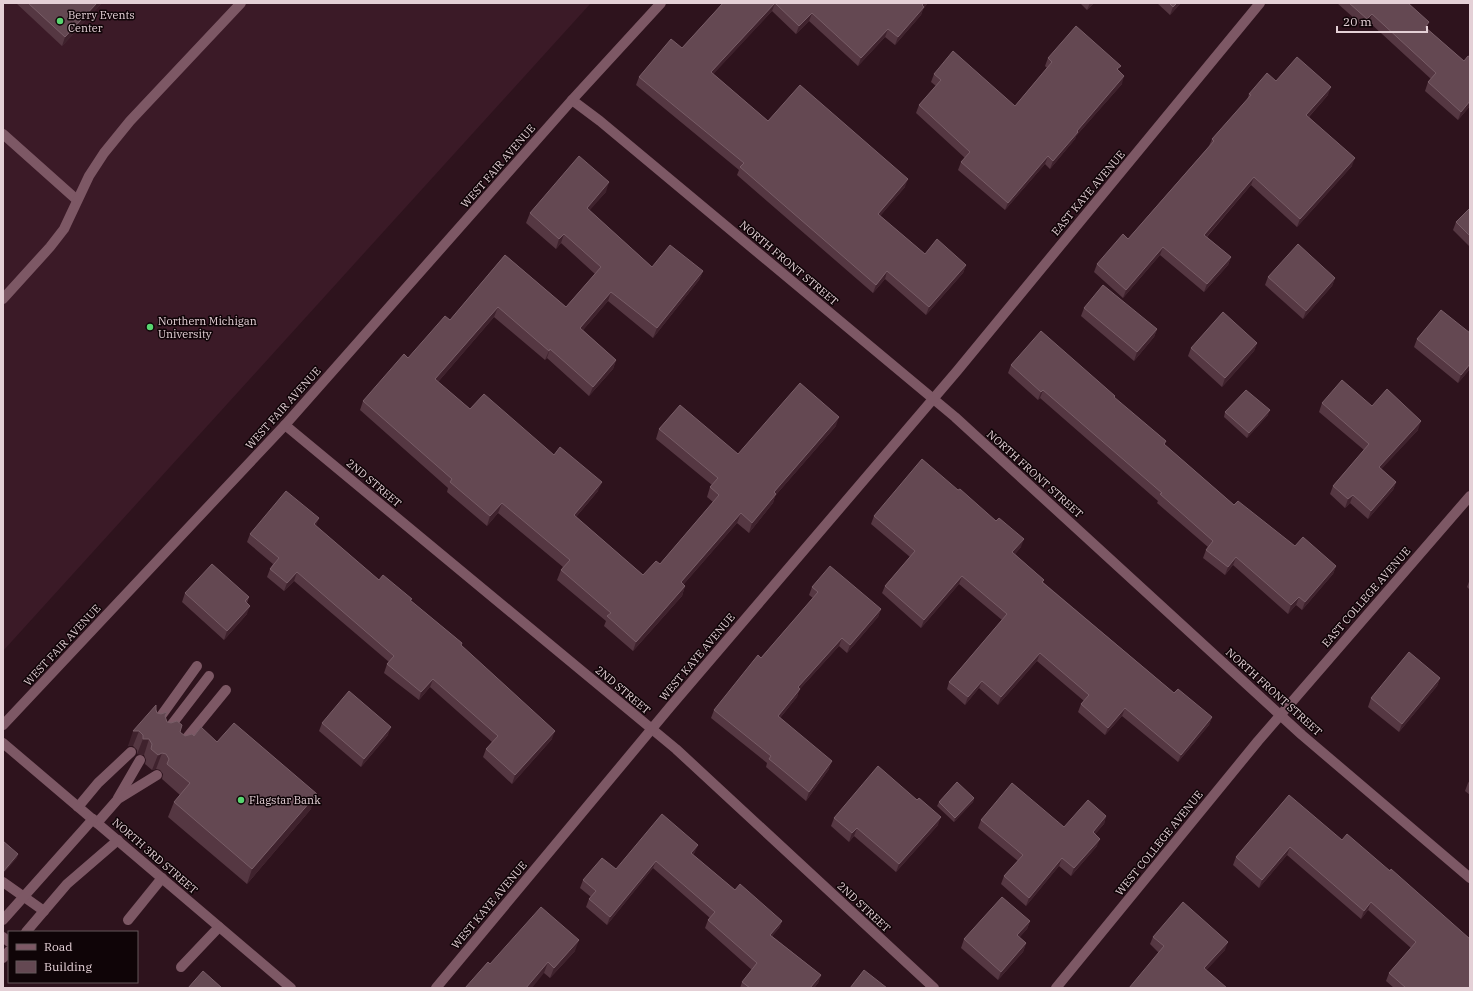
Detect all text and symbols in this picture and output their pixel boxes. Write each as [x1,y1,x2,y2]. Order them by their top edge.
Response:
place label: Berry Events Center [68,8,135,35]
scale bar [1337,8,1427,34]
text: 20 m [1343,14,1372,29]
marker: Berry Events Center [55,16,65,26]
street label: WEST FAIR AVENUE [458,121,538,211]
street label: EAST KAYE AVENUE [1048,148,1128,238]
street label: NORTH FRONT STREET [737,218,841,308]
place label: Northern Michigan University [158,314,257,341]
marker: Northern Michigan University [145,322,155,332]
street label: WEST FAIR AVENUE [242,364,324,452]
street label: NORTH FRONT STREET [984,427,1086,521]
street label: 2ND STREET [344,456,404,510]
street label: EAST COLLEGE AVENUE [1319,544,1413,650]
street label: WEST FAIR AVENUE [21,601,103,689]
street label: WEST KAYE AVENUE [656,610,738,704]
street label: NORTH FRONT STREET [1223,645,1325,739]
street label: 2ND STREET [593,663,653,717]
street label: WEST COLLEGE AVENUE [1112,788,1206,898]
place label: Flagstar Bank [249,793,321,807]
marker: Flagstar Bank [236,795,246,805]
street label: NORTH 3RD STREET [109,815,201,897]
street label: WEST KAYE AVENUE [448,858,530,952]
street label: 2ND STREET [834,879,894,935]
legend [8,931,138,983]
text: Road [44,939,73,954]
text: Building [44,959,92,974]

